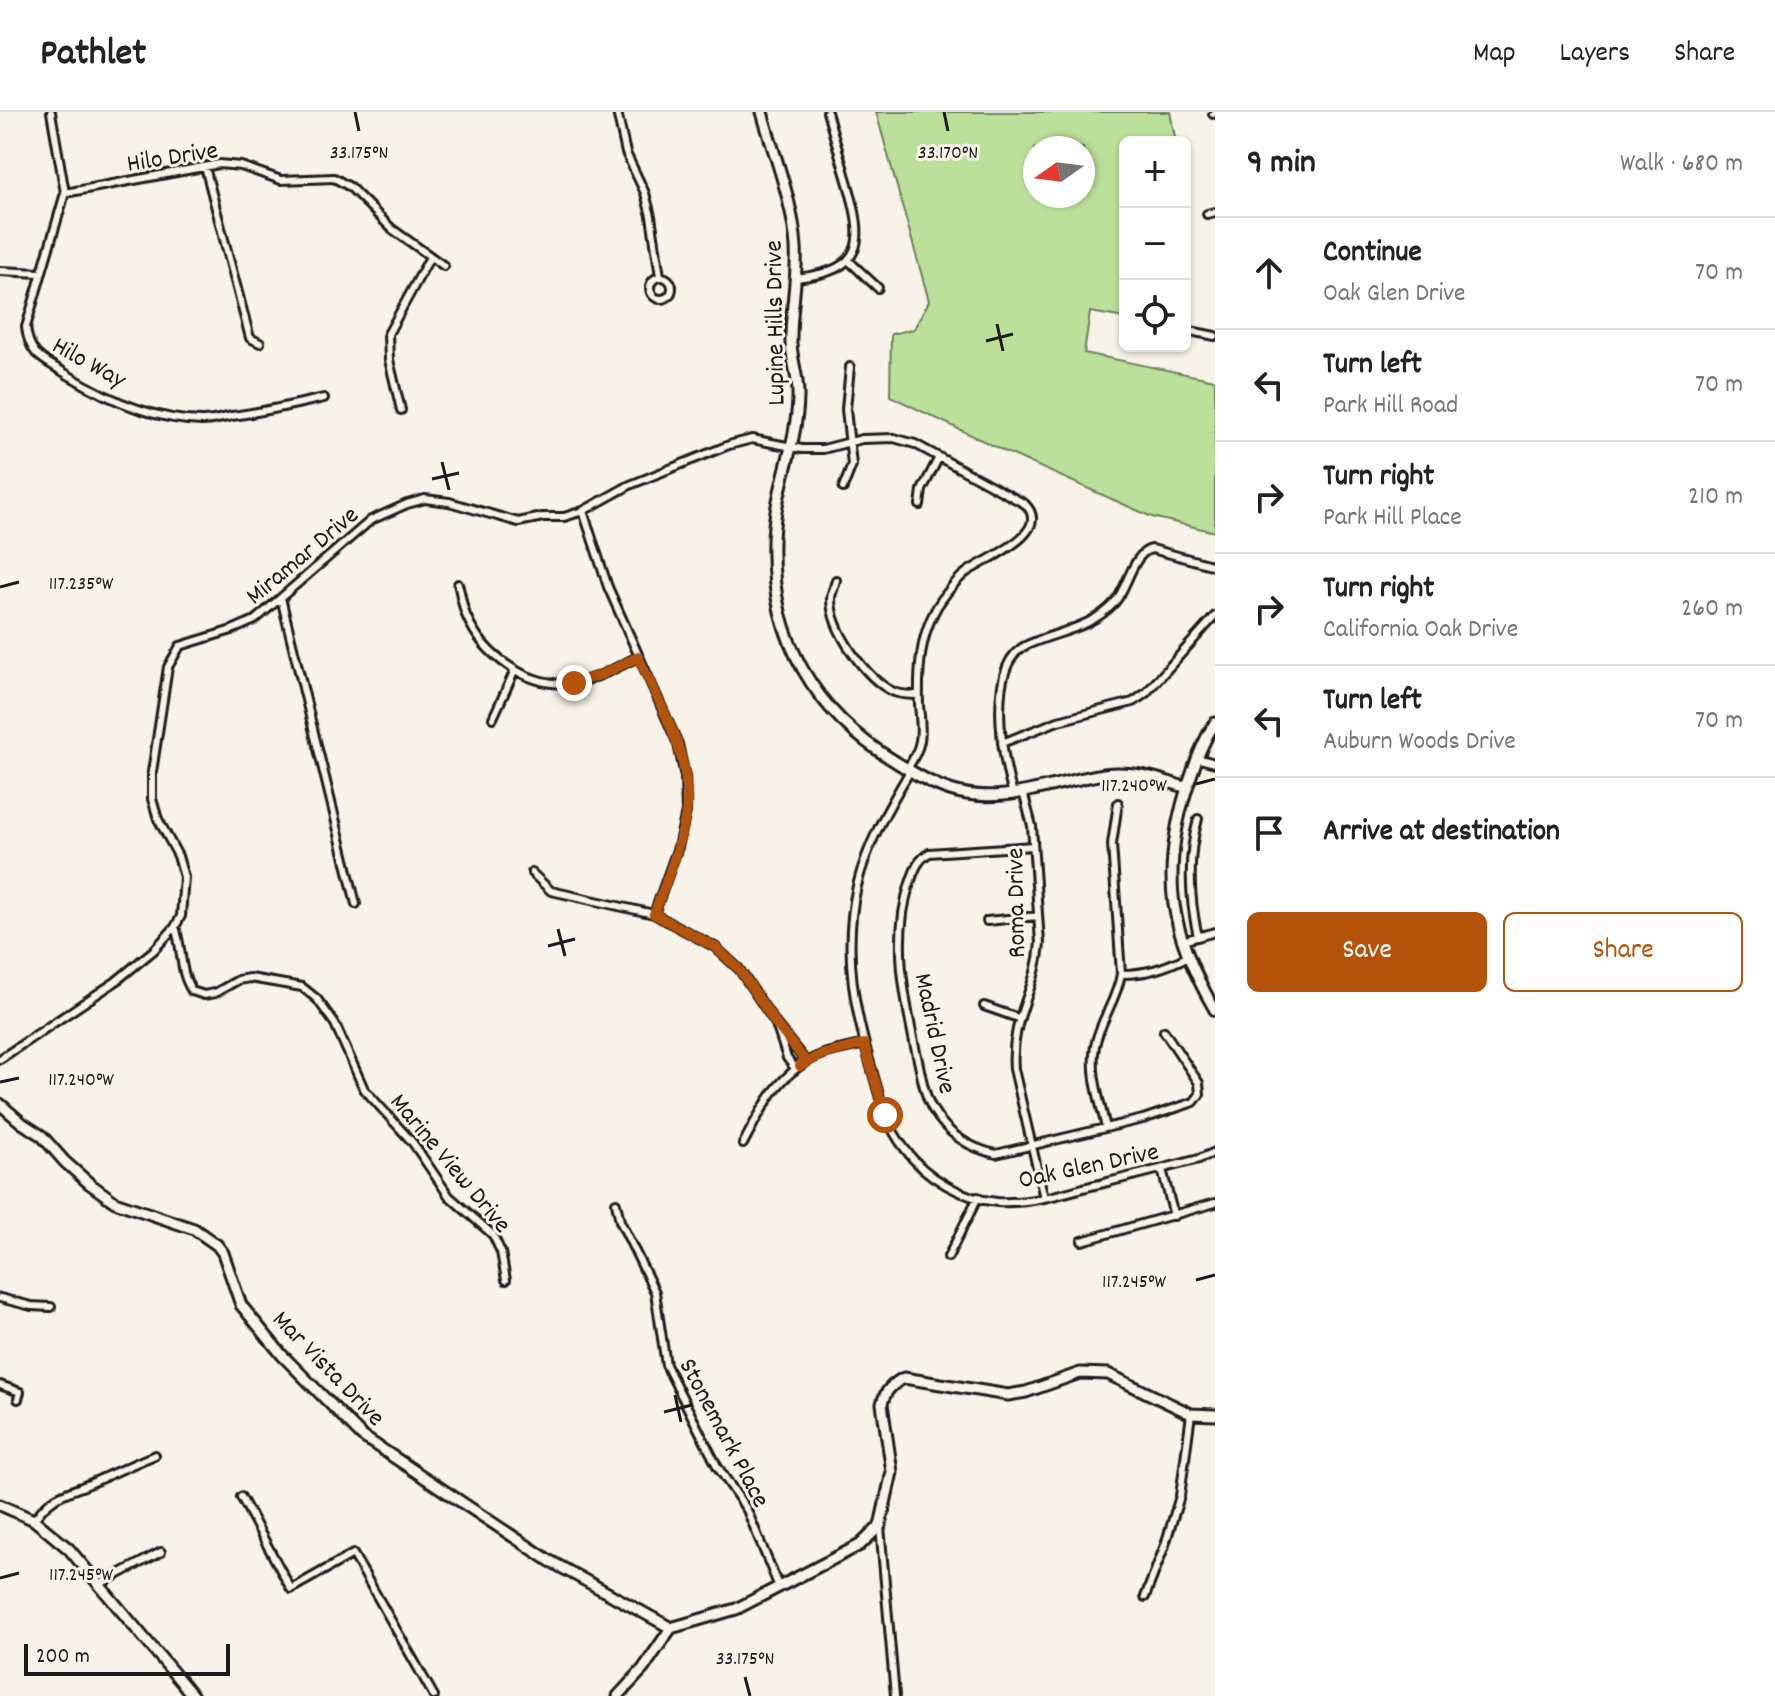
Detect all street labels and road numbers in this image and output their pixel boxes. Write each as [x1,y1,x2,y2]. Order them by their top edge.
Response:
street label: Hilo Drive [124,133,221,184]
street label: Lupine Hills Drive [757,240,796,406]
street label: Hilo Way [45,329,132,400]
street label: Miramar Drive [239,498,368,615]
street label: Roma Drive [998,847,1037,958]
street label: Madrid Drive [903,970,964,1097]
street label: Marine View Drive [380,1086,519,1242]
street label: Oak Glen Drive [1015,1135,1162,1200]
street label: Mar Vista Drive [262,1303,393,1436]
street label: Stonemark Place [668,1352,778,1515]

